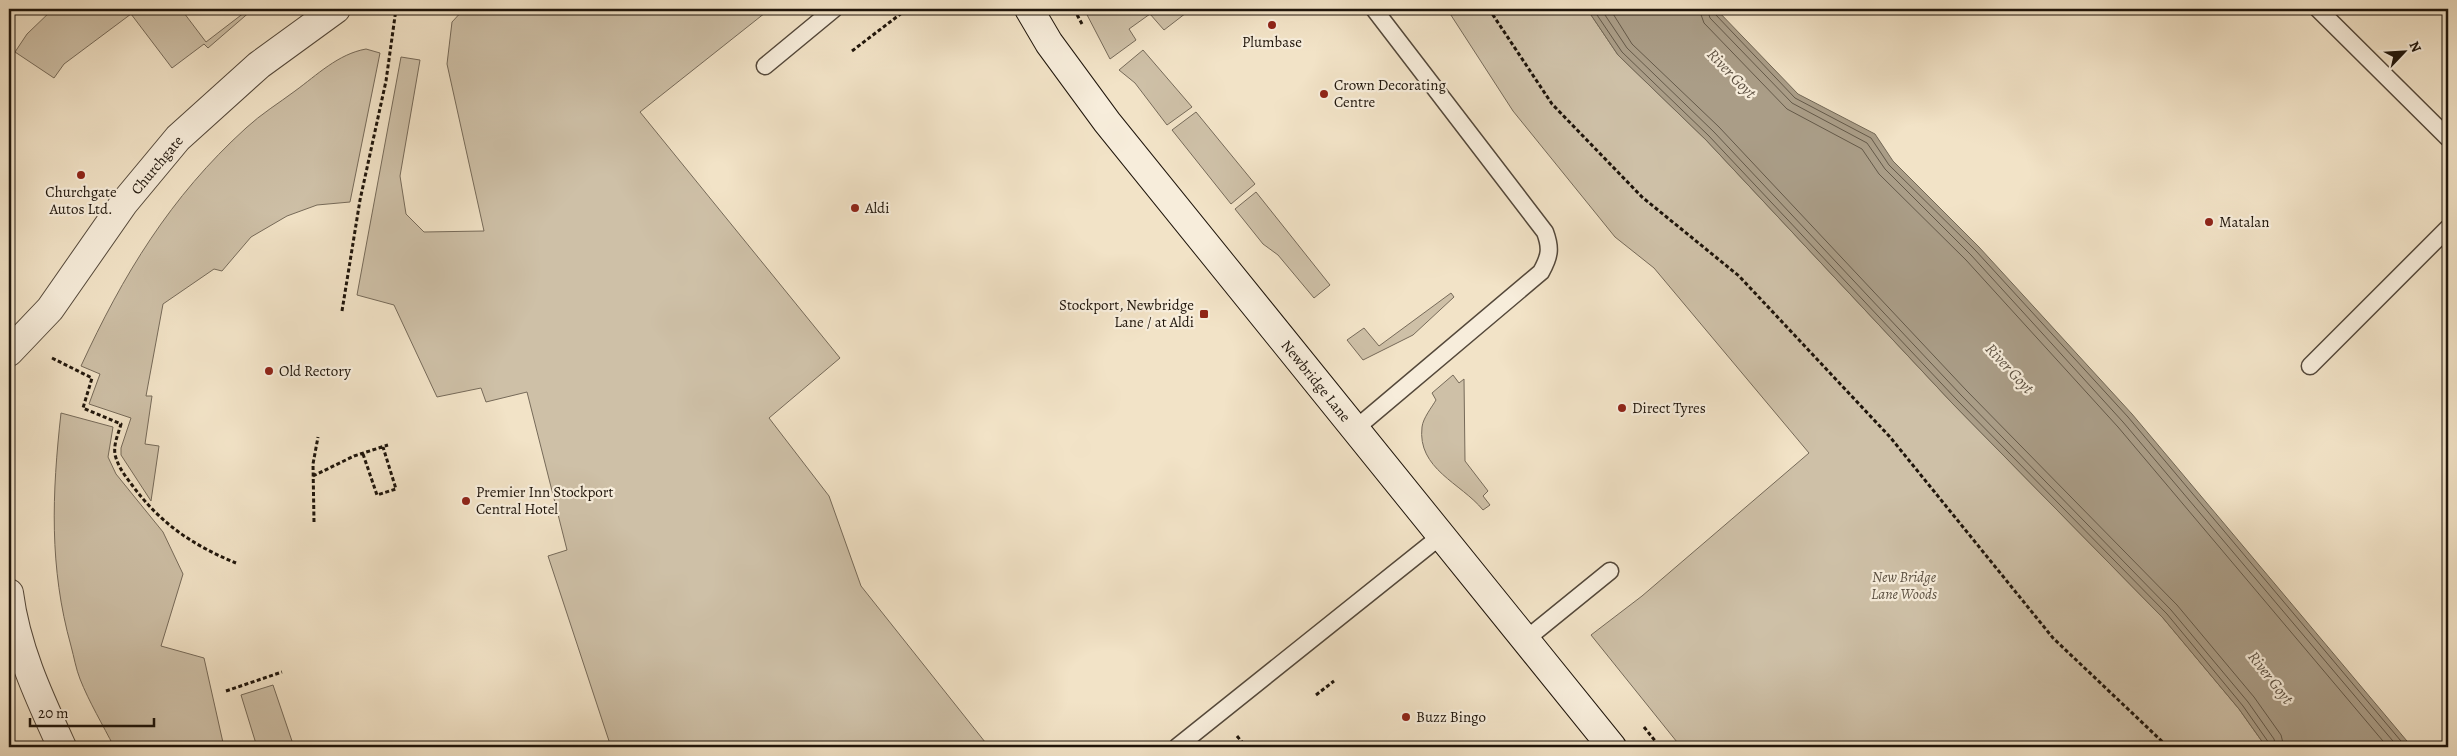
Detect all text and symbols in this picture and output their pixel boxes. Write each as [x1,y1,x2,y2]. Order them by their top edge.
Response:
marker: Plumbase [1266,19,1278,31]
north arrow [2380,28,2430,78]
place label: Plumbase [1242,32,1302,52]
text: N [2405,38,2426,55]
water label: River Goyt [1702,44,1762,105]
place label: Crown Decorating Centre [1334,75,1447,112]
marker: Crown Decorating Centre [1318,88,1330,100]
street label: Churchgate [126,131,188,199]
marker: Churchgate Autos Ltd. [75,169,87,181]
place label: Churchgate Autos Ltd. [45,182,117,219]
place label: Aldi [864,198,889,218]
marker: Aldi [849,202,861,214]
place label: Matalan [2219,212,2269,232]
marker: Matalan [2203,216,2215,228]
place label: Stockport, Newbridge Lane / at Aldi [1059,295,1194,332]
marker: Stockport, Newbridge Lane / at Aldi [1198,308,1210,320]
street label: Newbridge Lane [1277,336,1355,426]
water label: River Goyt [1980,339,2039,400]
place label: Old Rectory [279,361,351,381]
marker: Old Rectory [263,365,275,377]
place label: Direct Tyres [1632,398,1706,418]
marker: Direct Tyres [1616,402,1628,414]
place label: Premier Inn Stockport Central Hotel [476,482,614,519]
marker: Premier Inn Stockport Central Hotel [460,495,472,507]
park label: New Bridge Lane Woods [1871,567,1937,604]
water label: River Goyt [2243,647,2299,710]
scale bar [30,696,154,728]
text: 20 m [38,703,69,723]
place label: Buzz Bingo [1416,707,1486,727]
marker: Buzz Bingo [1400,711,1412,723]

